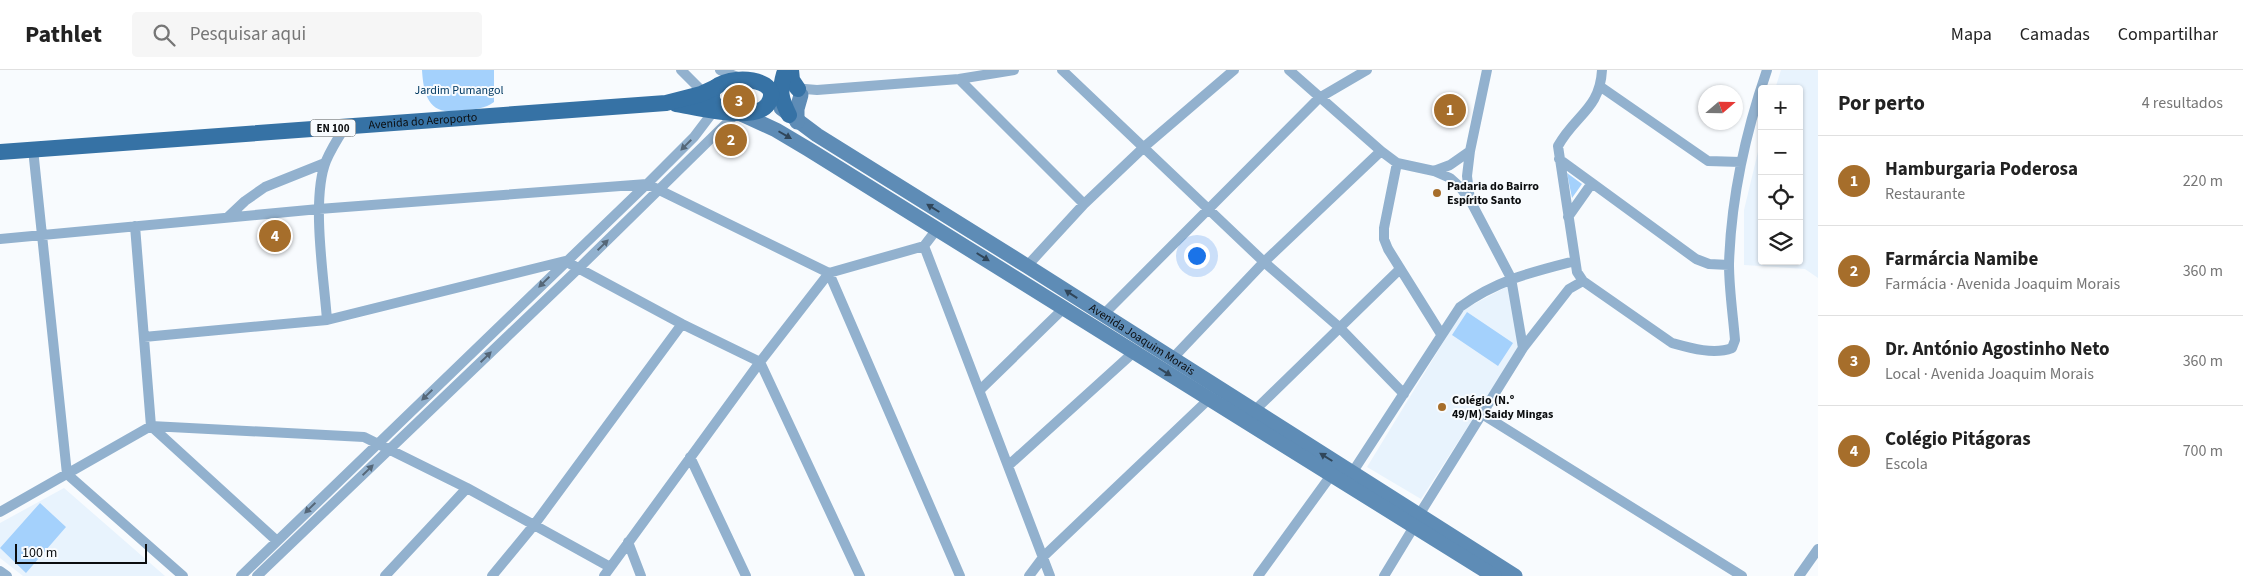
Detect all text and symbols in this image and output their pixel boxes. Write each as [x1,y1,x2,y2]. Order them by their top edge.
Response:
search box [132,12,482,57]
text: Pathlet [25,17,102,52]
icon: search [150,21,178,49]
text: Pesquisar aqui [190,21,306,48]
text: Mapa [1951,22,1992,47]
text: Camadas [2020,22,2090,47]
text: Compartilhar [2118,22,2218,47]
park label: Jardim Pumangol [414,82,504,99]
pin: 3 [723,82,755,120]
north arrow [1698,85,1743,130]
map controls [1758,85,1803,265]
button: + [1758,85,1803,130]
text: Por perto [1838,88,1925,118]
pin: 1 [1434,91,1466,129]
text: 4 resultados [2142,92,2223,114]
street label: Avenida do Aeroporto [368,109,478,134]
road number: EN 100 [310,119,356,136]
pin: 2 [715,121,747,159]
button: − [1758,130,1803,175]
one-way arrow [779,131,792,140]
one-way arrow [680,139,692,151]
text: Hamburgaria Poderosa [1885,156,2078,183]
text: 1 [1850,170,1858,192]
text: 220 m [2183,170,2223,192]
button: locate [1758,175,1803,220]
place label: Padaria do Bairro Espírito Santo [1447,178,1539,209]
text: Restaurante [1885,183,1965,205]
marker: Padaria do Bairro Espírito Santo [1431,187,1443,199]
one-way arrow [927,203,940,212]
pin: 4 [259,217,291,255]
button: layers [1758,220,1803,265]
one-way arrow [596,239,608,251]
your location [1184,243,1210,269]
text: Farmárcia Namibe [1885,246,2038,273]
one-way arrow [977,253,990,262]
text: 2 [1850,260,1858,282]
text: 360 m [2183,260,2223,282]
text: Farmácia · Avenida Joaquim Morais [1885,273,2120,295]
one-way arrow [538,276,550,288]
one-way arrow [1064,289,1078,299]
street label: Avenida Joaquim Morais [1086,300,1198,380]
text: Dr. António Agostinho Neto [1885,336,2110,363]
text: 3 [1850,350,1858,372]
text: 360 m [2183,350,2223,372]
one-way arrow [479,351,491,363]
text: Local · Avenida Joaquim Morais [1885,363,2094,385]
one-way arrow [1159,367,1172,376]
one-way arrow [421,389,433,401]
place label: Colégio (N.º 49/M) Saidy Mingas [1452,392,1553,423]
marker: Colégio (N.º 49/M) Saidy Mingas [1436,401,1448,413]
text: Colégio Pitágoras [1885,426,2031,453]
text: 4 [1850,440,1858,462]
text: 700 m [2183,440,2223,462]
one-way arrow [1319,452,1333,461]
text: Escola [1885,453,1928,475]
one-way arrow [362,464,374,476]
one-way arrow [305,502,317,514]
scale bar [15,541,148,564]
text: 100 m [22,543,57,563]

